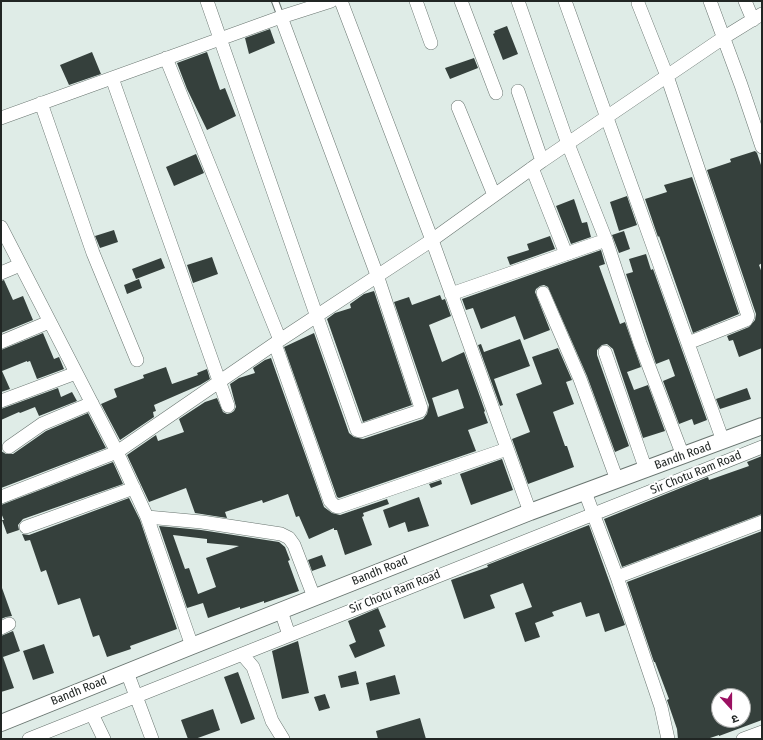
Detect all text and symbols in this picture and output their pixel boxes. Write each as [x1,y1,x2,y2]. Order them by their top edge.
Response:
street label: Bandh Road [653,439,713,473]
street label: Sir Chotu Ram Road [648,448,744,498]
street label: Bandh Road [350,553,410,589]
street label: Sir Chotu Ram Road [347,567,443,617]
street label: Bandh Road [49,673,109,709]
north arrow [711,688,751,728]
text: उ [730,712,740,726]

